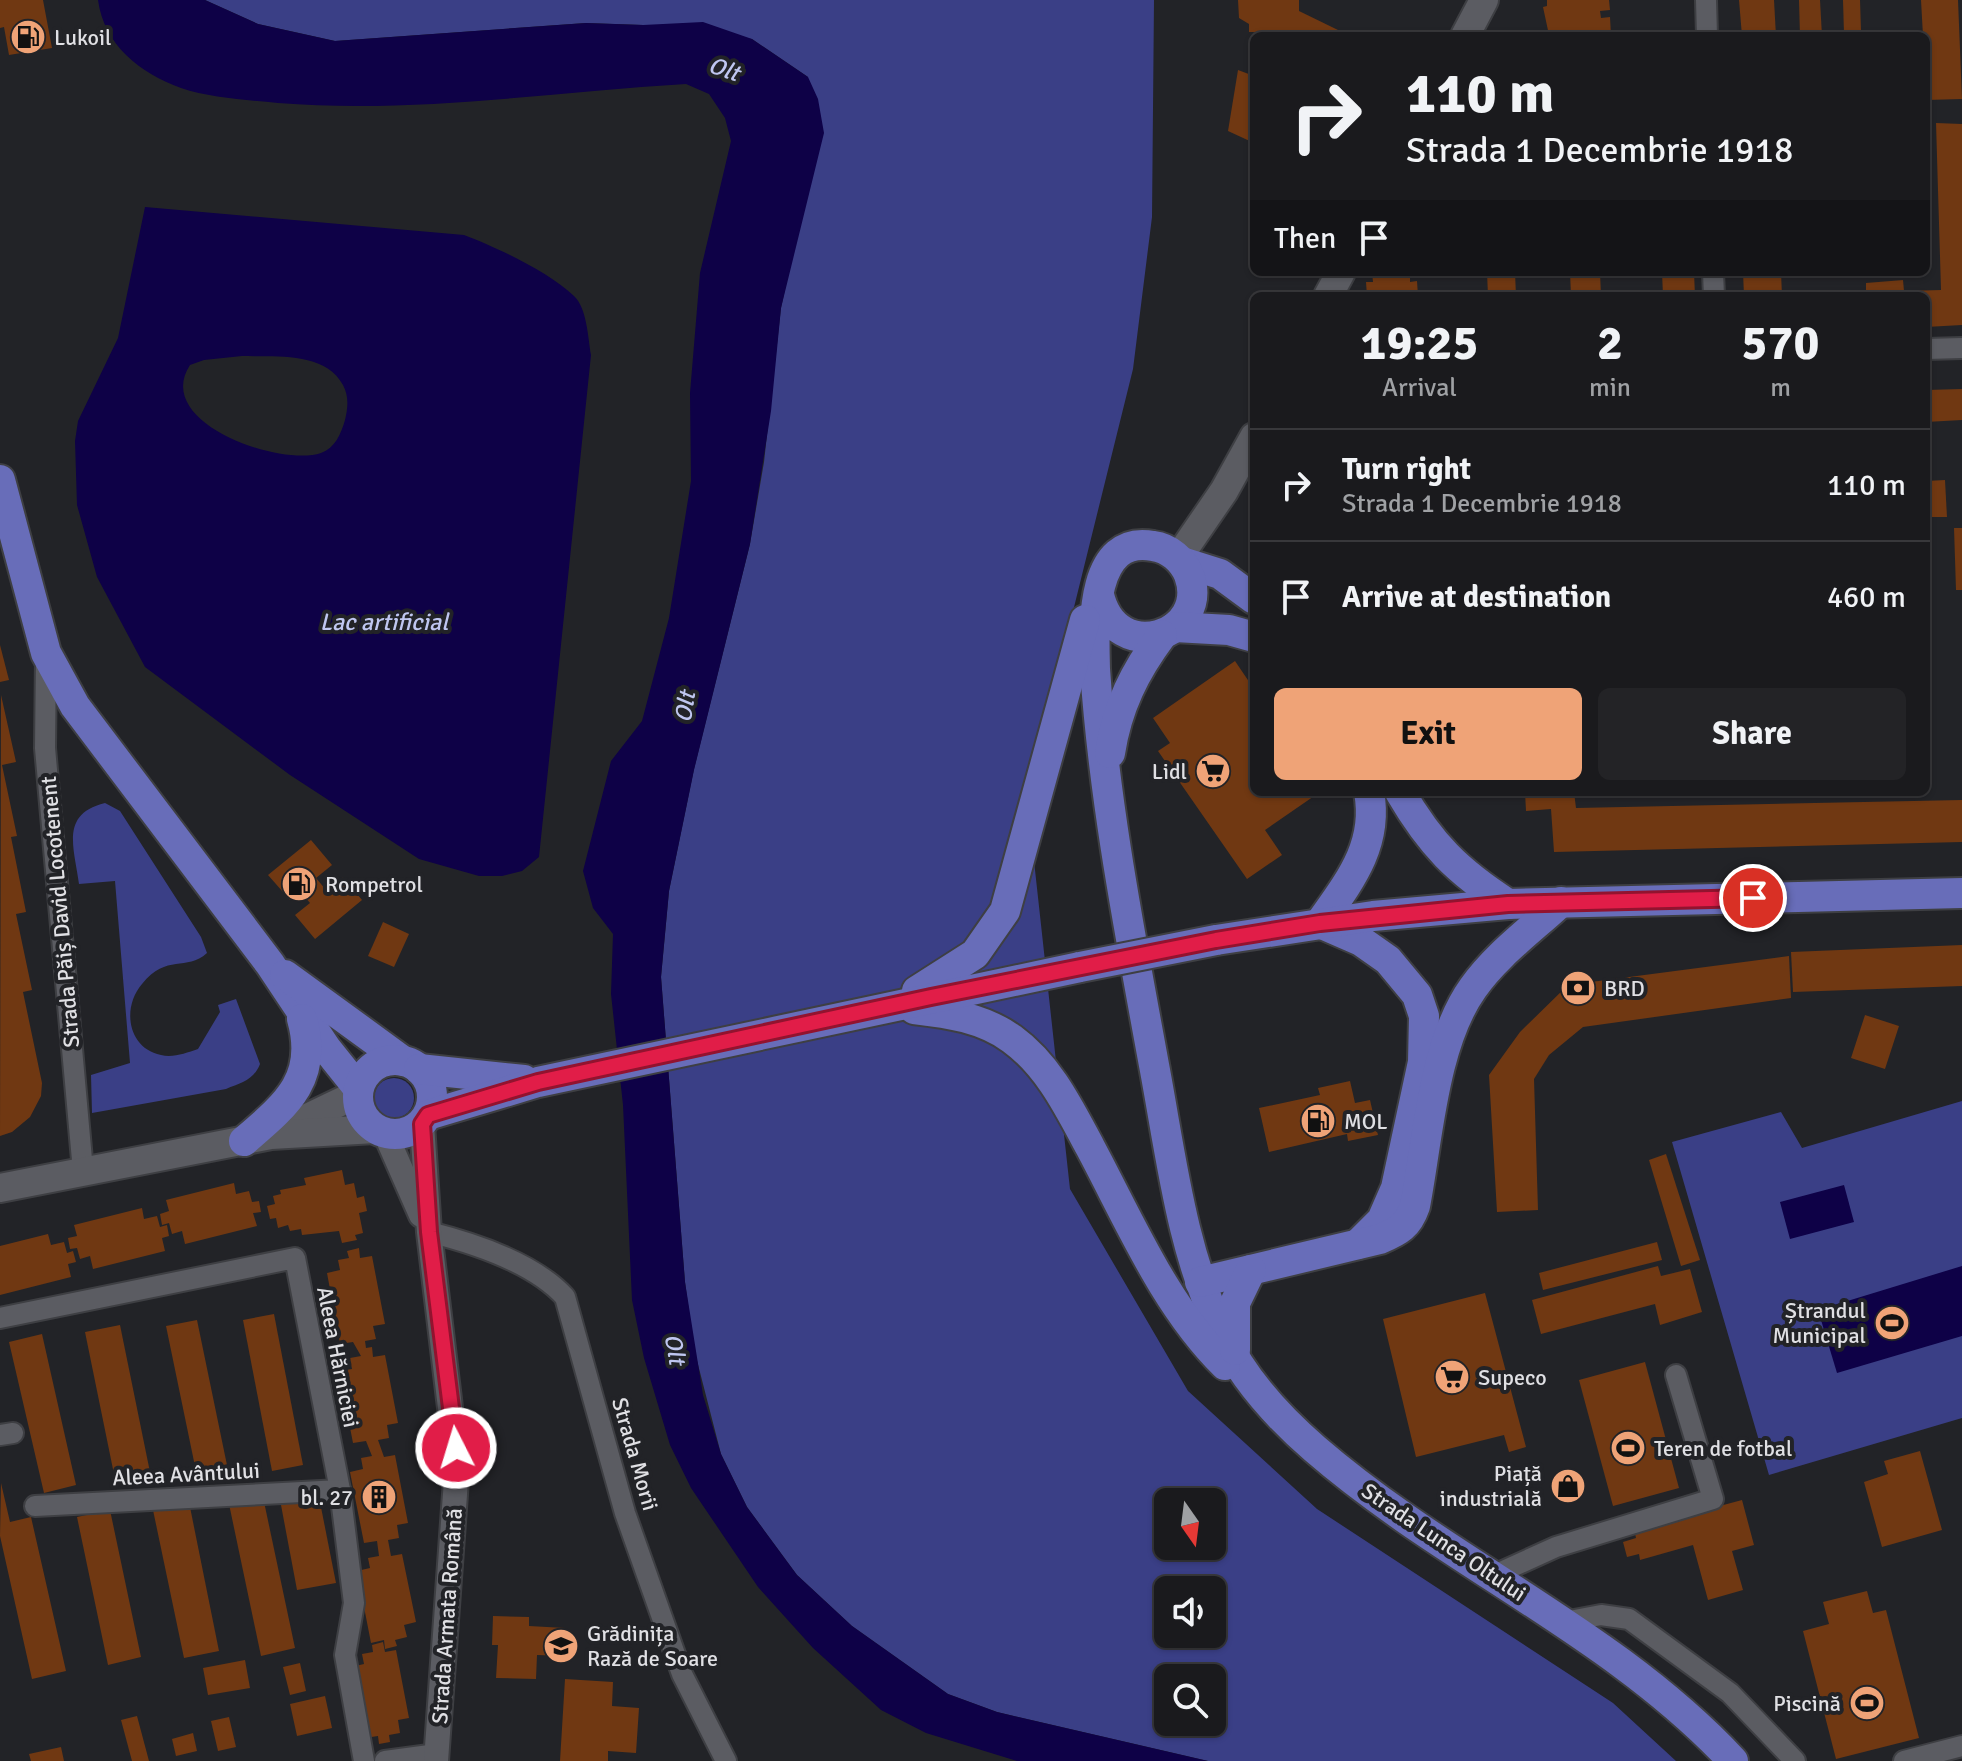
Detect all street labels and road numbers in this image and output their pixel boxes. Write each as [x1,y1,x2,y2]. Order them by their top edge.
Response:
street label: Strada Păiș David Locotenent [35,775,85,1049]
street label: Aleea Hărniciei [311,1284,365,1430]
street label: Strada Morii [606,1394,664,1514]
street label: Aleea Avântului [112,1457,260,1491]
street label: Strada Lunca Oltului [1357,1477,1531,1607]
street label: Strada Armata Română [426,1507,468,1725]

